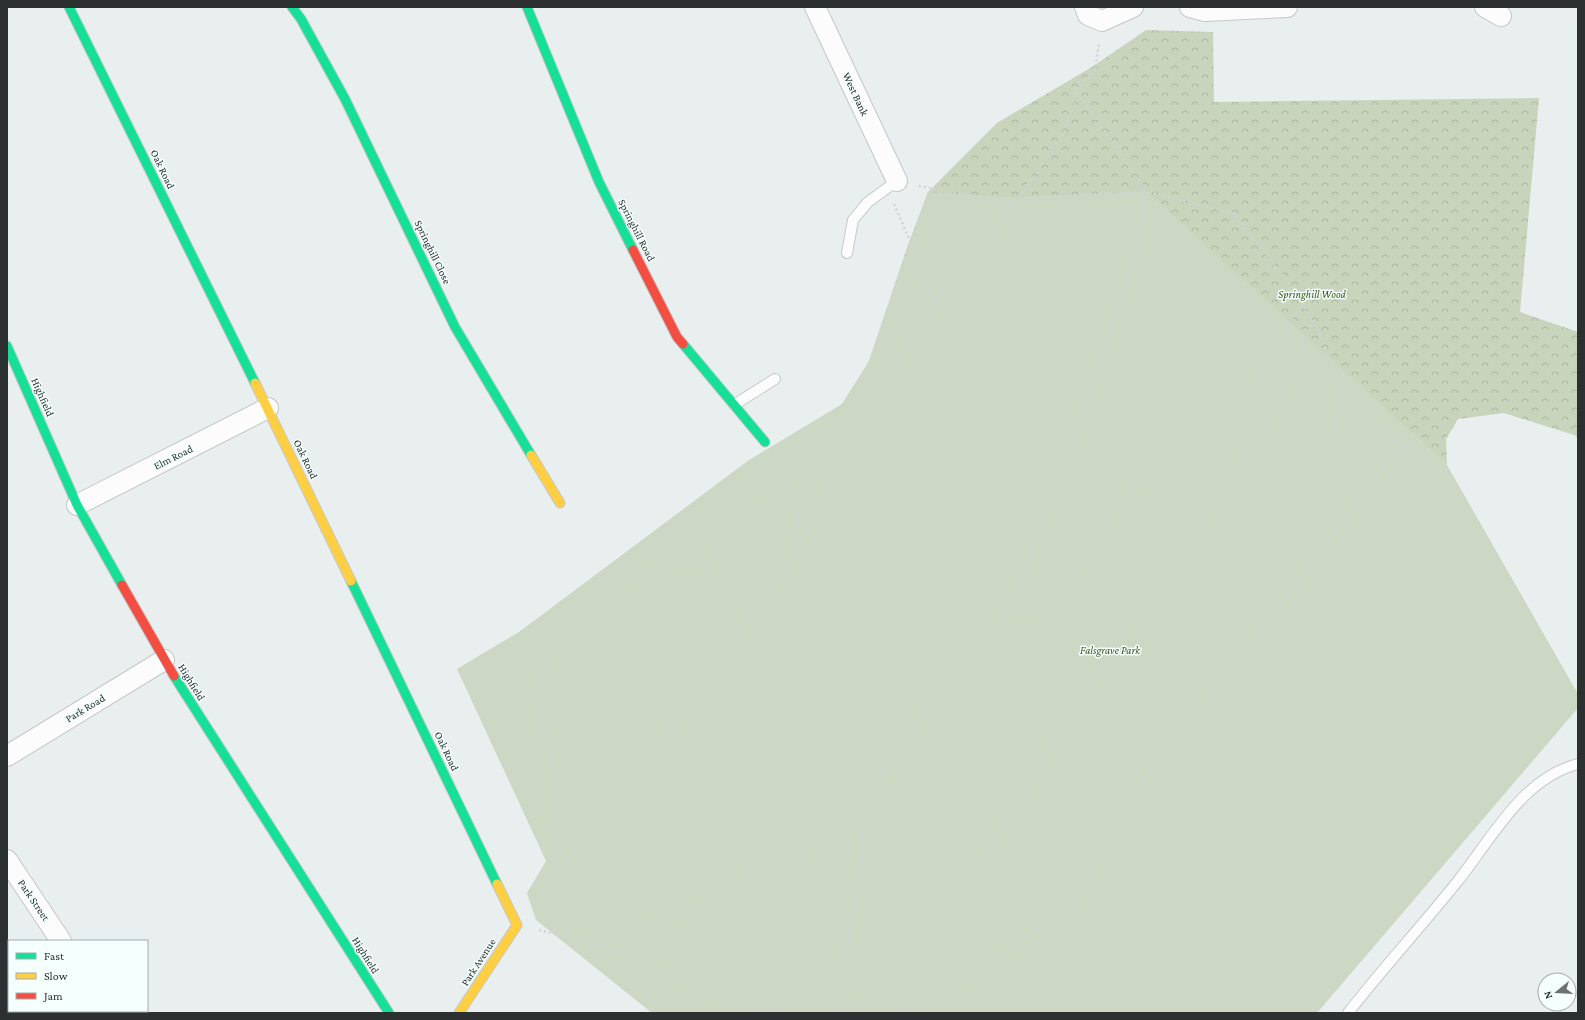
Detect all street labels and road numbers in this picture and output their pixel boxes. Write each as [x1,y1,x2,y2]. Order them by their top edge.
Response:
street label: West Bank [841,70,872,118]
street label: Oak Road [148,147,178,191]
street label: Springhill Road [615,197,658,264]
street label: Springhill Close [411,218,454,286]
street label: Highfield [28,376,57,419]
street label: Oak Road [291,437,321,481]
street label: Elm Road [152,442,195,472]
street label: Highfield [175,662,208,703]
street label: Park Road [63,691,107,724]
street label: Oak Road [432,729,462,773]
street label: Park Street [16,877,52,923]
street label: Highfield [349,935,382,976]
street label: Park Avenue [458,936,498,988]

